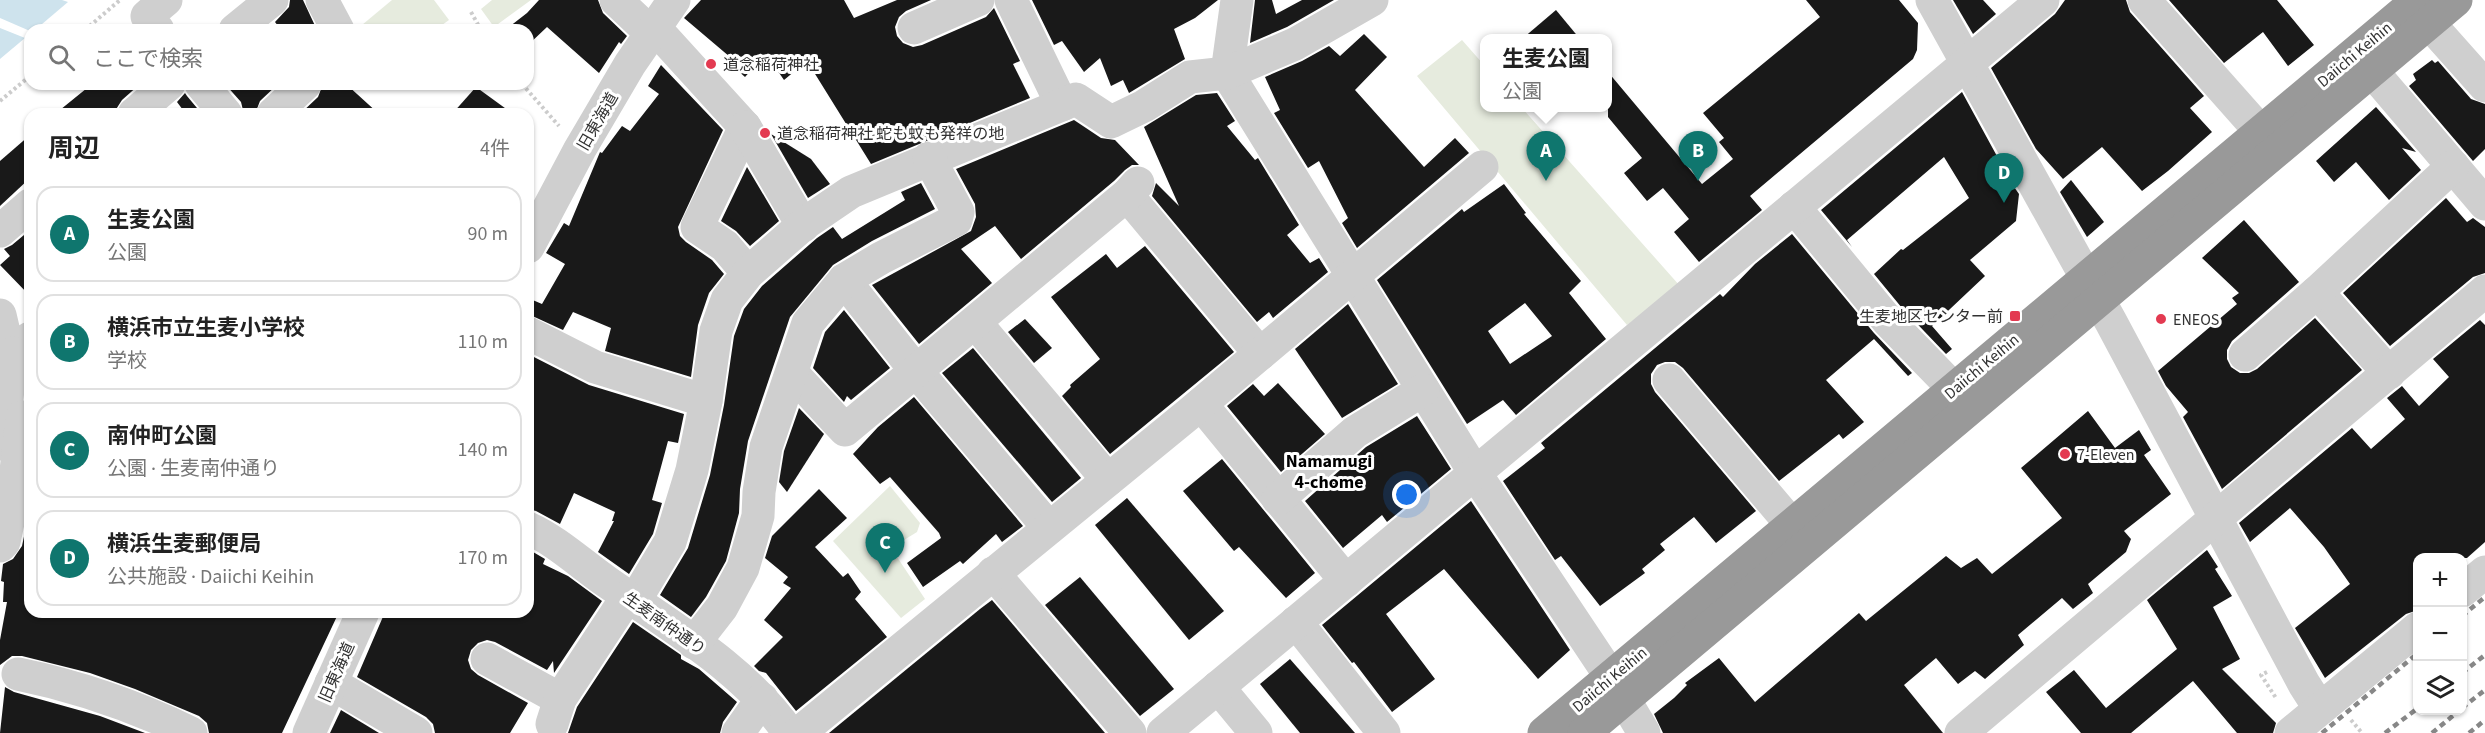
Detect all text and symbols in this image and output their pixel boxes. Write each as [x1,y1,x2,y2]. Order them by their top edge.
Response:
street label: Daiichi Keihin [2313,17,2397,93]
search box [24,24,534,90]
popup [1480,34,1612,112]
icon: search [45,41,78,74]
text: ここで検索 [93,43,203,75]
text: 生麦公園 [1502,43,1590,75]
place label: 道念稲荷神社 [723,54,819,76]
marker: 道念稲荷神社 [704,57,718,71]
text: 公園 [1502,78,1542,106]
street label: 旧東海道 [572,88,623,155]
place label: 道念稲荷神社 蛇も蚊も発祥の地 [777,123,1004,145]
marker: 道念稲荷神社 蛇も蚊も発祥の地 [758,126,772,140]
text: 周辺 [48,130,100,167]
pin: A [1526,132,1566,181]
pin: B [1678,132,1718,181]
text: 4件 [480,135,510,163]
pin: D [1984,154,2024,203]
text: 生麦公園 [107,204,195,236]
text: A [64,220,75,248]
text: 90 m [468,220,508,248]
text: 公園 [107,239,147,267]
place label: 生麦地区センター前 [1859,306,2003,328]
marker: 生麦地区センター前 [2008,309,2022,323]
place label: ENEOS [2173,309,2219,331]
text: 横浜市立生麦小学校 [107,312,305,344]
marker: ENEOS [2154,312,2168,326]
text: B [63,328,76,356]
text: 110 m [458,328,508,356]
street label: Daiichi Keihin [1940,329,2024,405]
text: 学校 [107,347,147,375]
text: 南仲町公園 [107,420,217,452]
text: C [64,436,75,464]
text: 140 m [458,436,508,464]
place label: 7-Eleven [2077,444,2135,466]
marker: 7-Eleven [2058,447,2072,461]
district label: Namamugi 4-chome [1286,449,1372,495]
text: 公園 · 生麦南仲通り [107,455,280,483]
your location [1392,480,1421,509]
pin: C [866,524,904,573]
text: 横浜生麦郵便局 [107,528,261,560]
text: D [63,544,76,572]
text: 170 m [458,544,508,572]
map controls [2413,553,2467,715]
button: + [2413,553,2467,607]
text: 公共施設 · Daiichi Keihin [107,563,314,591]
street label: 生麦南仲通り [619,587,710,660]
button: − [2413,607,2467,661]
street label: 旧東海道 [314,639,360,706]
street label: Daiichi Keihin [1568,642,1652,718]
button: layers [2413,661,2467,715]

